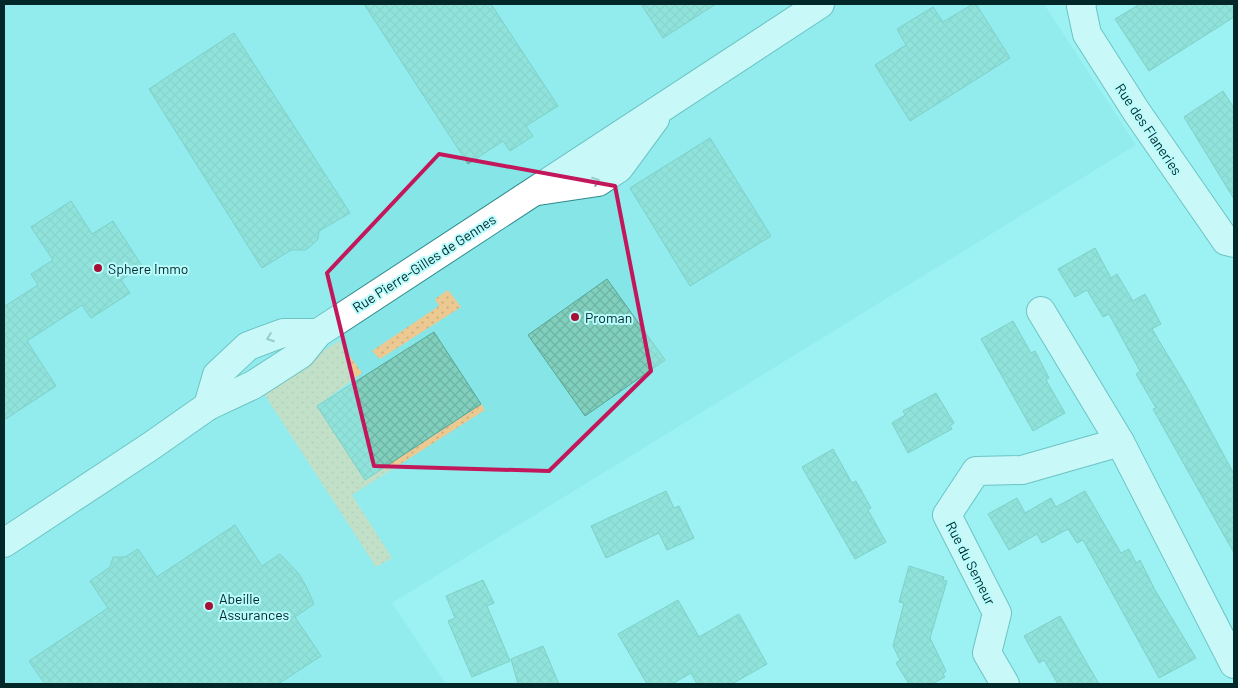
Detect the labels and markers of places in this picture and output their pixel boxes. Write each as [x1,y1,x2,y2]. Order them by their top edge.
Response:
place label: Sphere Immo [108,260,188,277]
marker: Sphere Immo [92,262,104,274]
place label: Proman [585,309,632,326]
marker: Proman [569,311,581,323]
place label: Abeille Assurances [219,590,290,623]
marker: Abeille Assurances [203,600,215,612]

